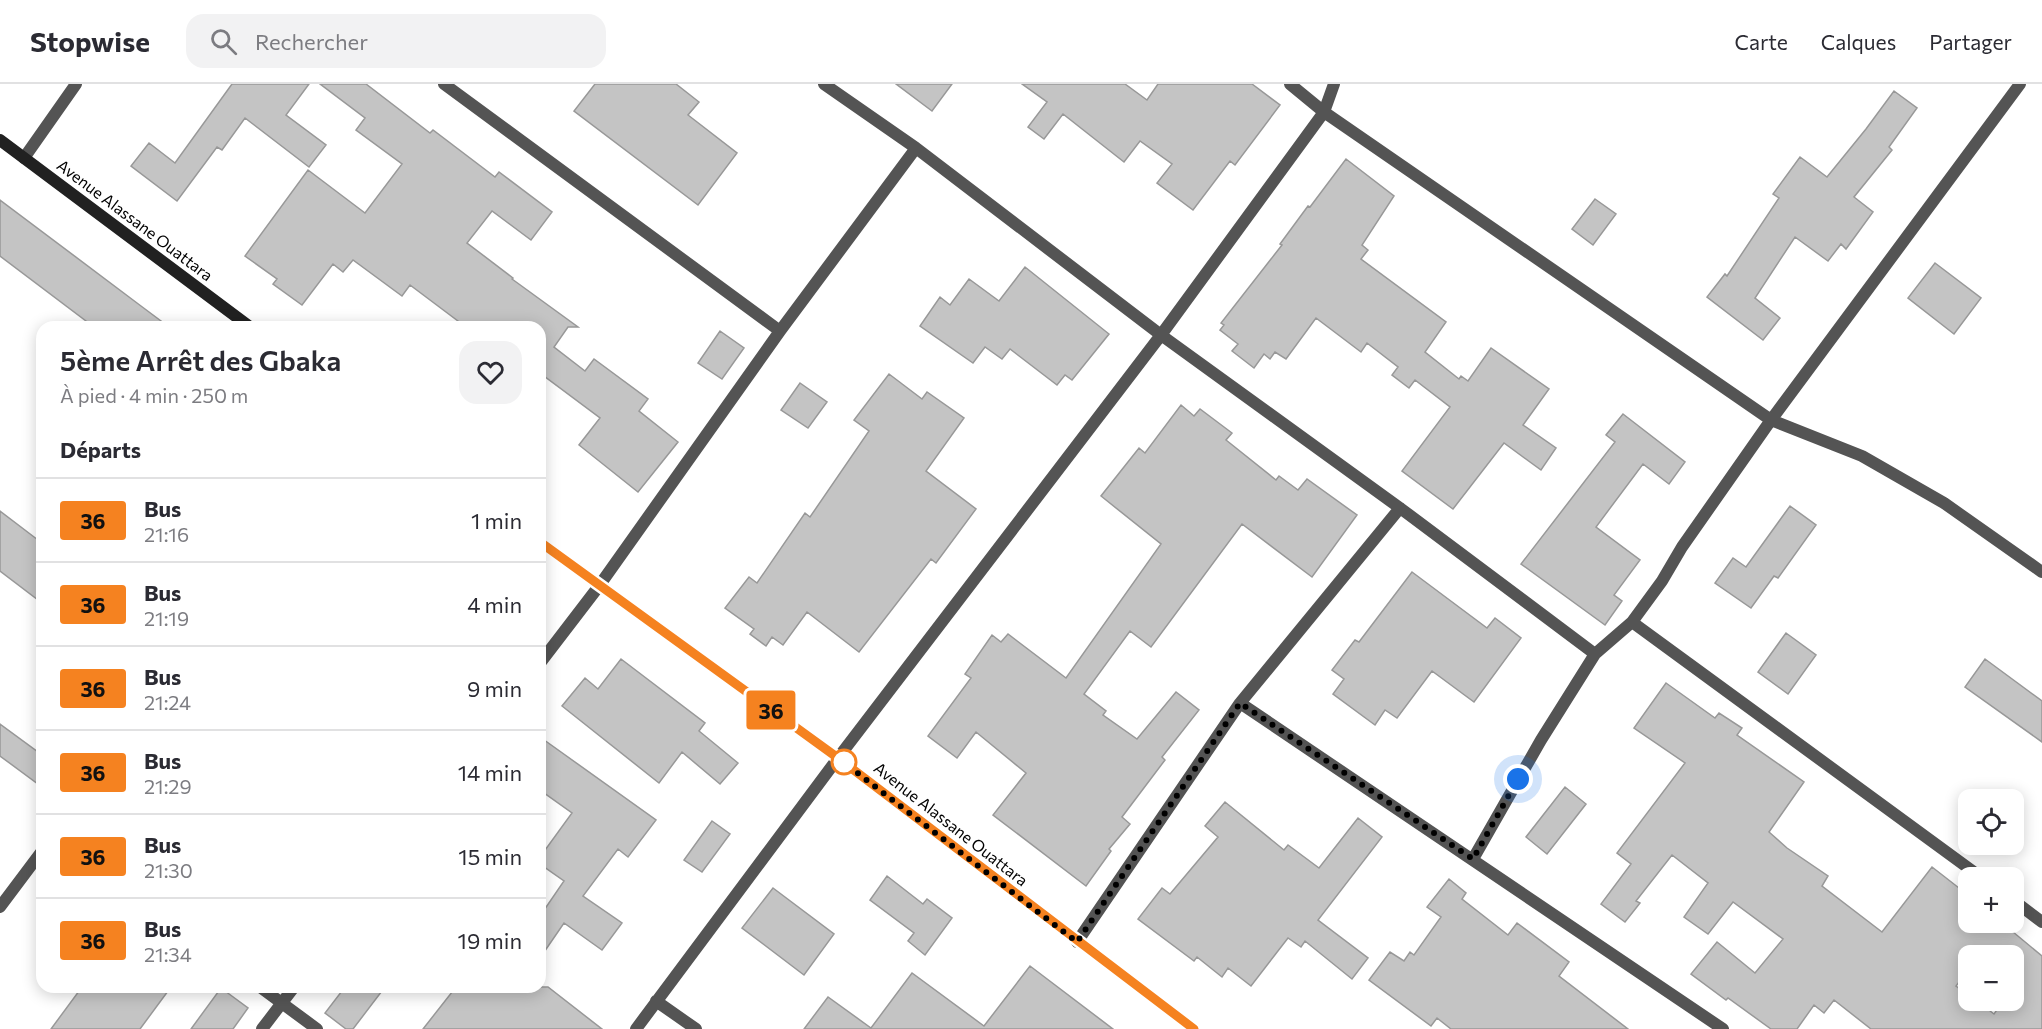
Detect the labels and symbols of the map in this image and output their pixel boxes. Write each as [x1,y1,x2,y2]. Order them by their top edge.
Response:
street label: Avenue Alassane Ouattara [54,155,217,284]
line badge: 36 [744,690,798,730]
unlabelled marker [831,749,857,775]
street label: Avenue Alassane Ouattara [871,758,1032,890]
your location [1503,764,1533,794]

